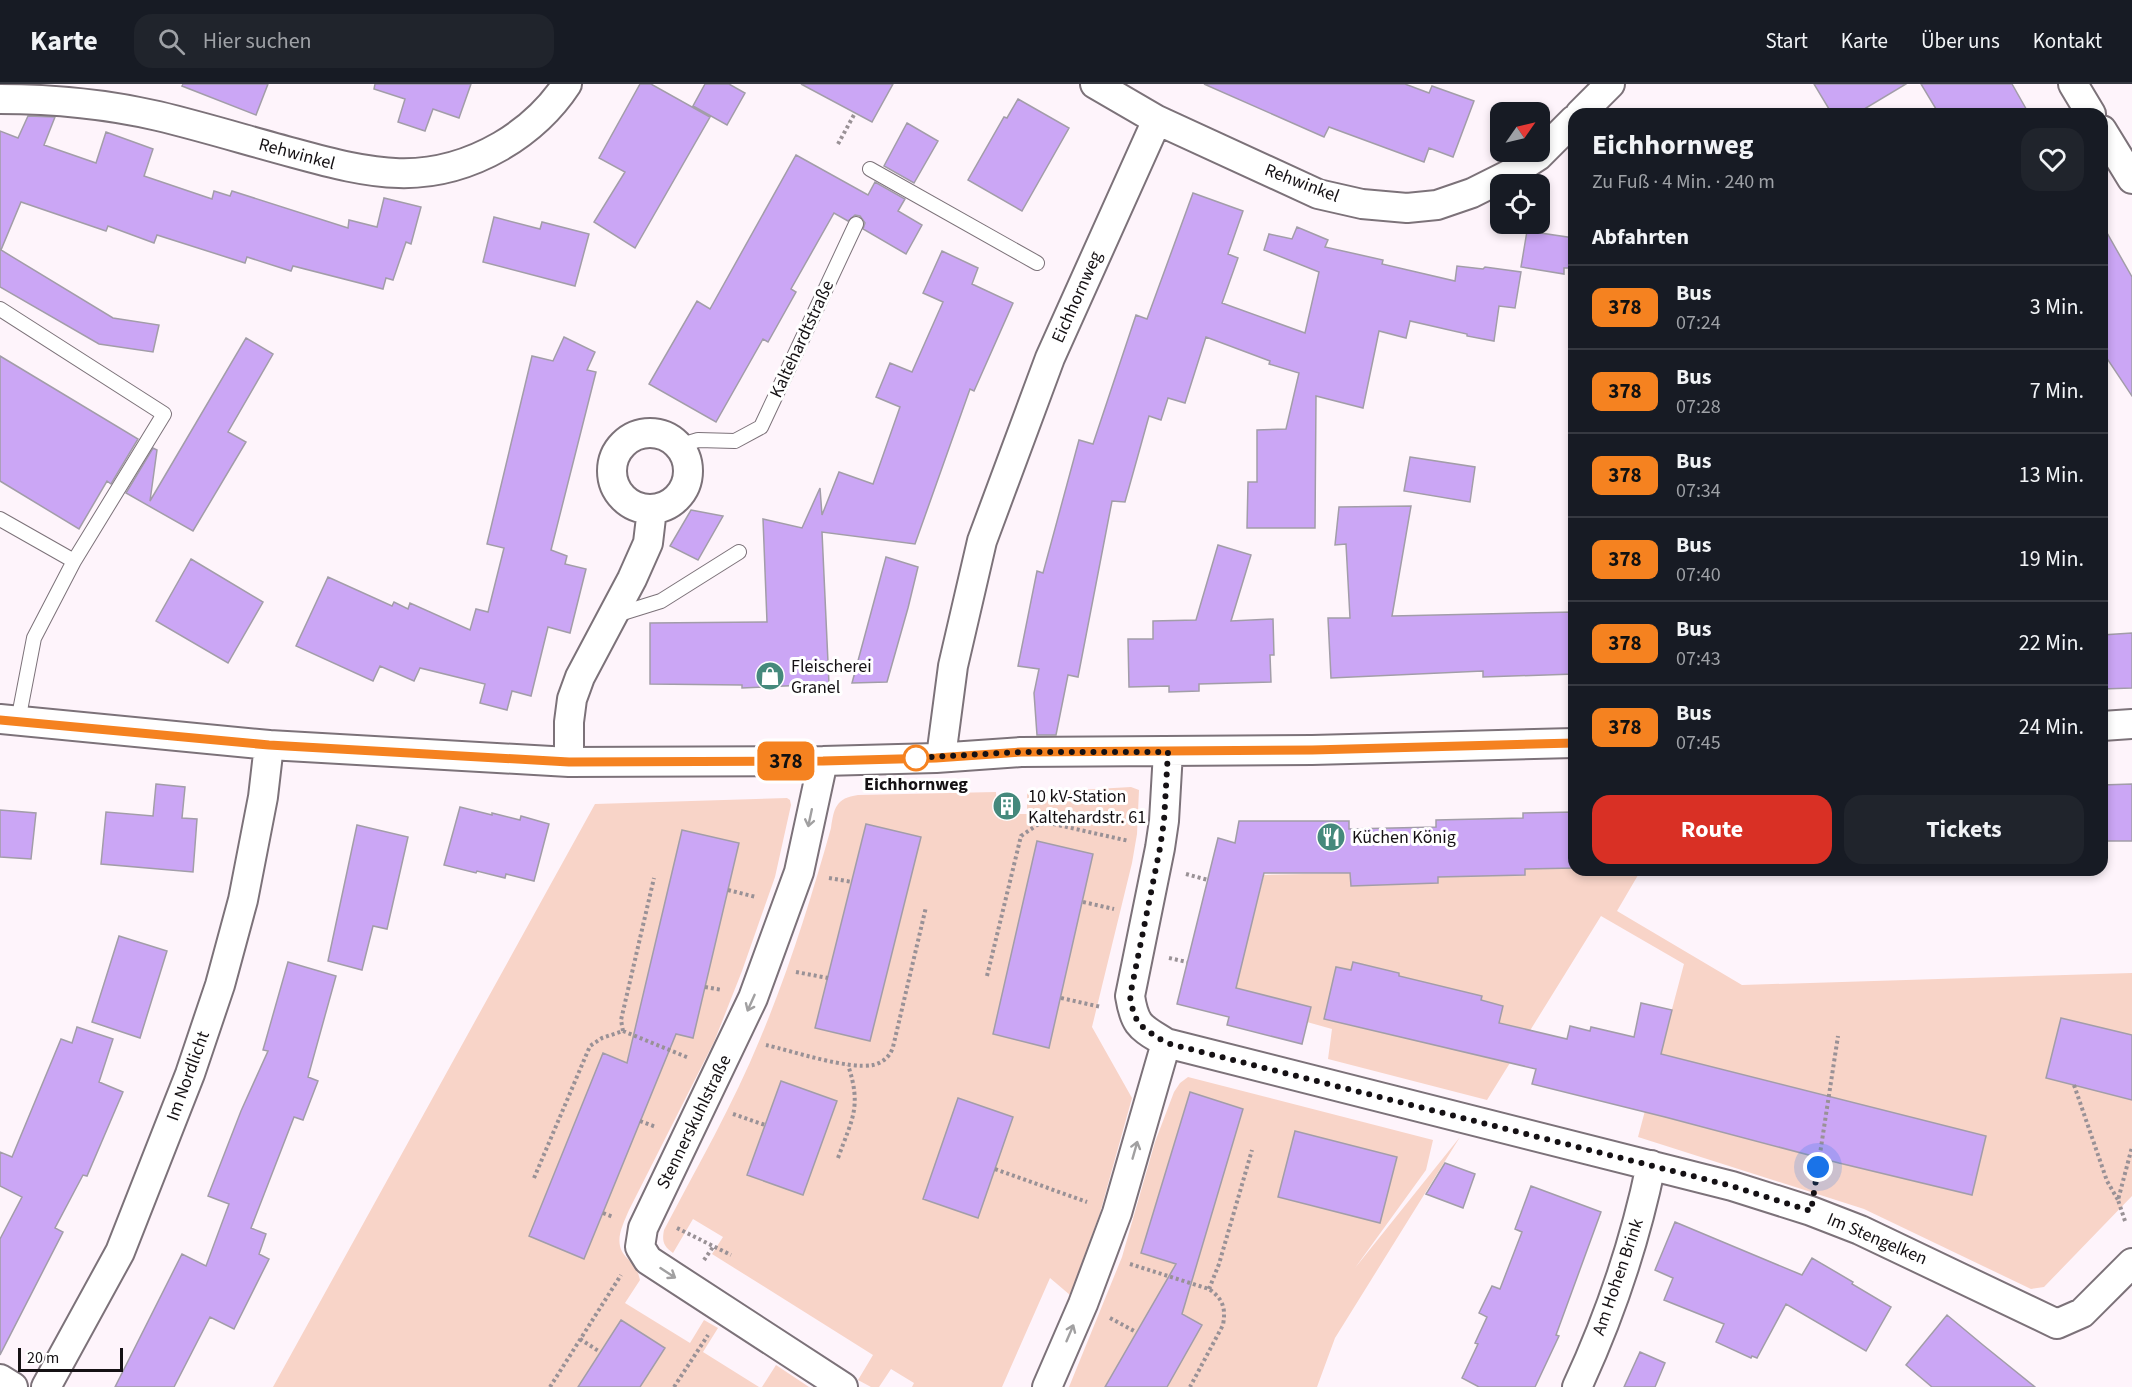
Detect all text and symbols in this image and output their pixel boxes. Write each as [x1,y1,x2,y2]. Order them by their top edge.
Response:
search box [134,14,554,68]
text: Karte [30,21,98,61]
icon: search [155,25,188,58]
text: Hier suchen [203,25,312,57]
text: Start [1765,26,1808,56]
text: Karte [1841,26,1888,56]
text: Über uns [1921,26,2000,56]
text: Kontakt [2033,26,2102,56]
north arrow [1490,102,1550,162]
map controls [1490,102,1550,234]
text: Eichhornweg [1592,125,1754,165]
button: heart [2021,128,2084,191]
street label: Rehwinkel [256,132,338,176]
street label: Rehwinkel [1261,157,1343,209]
text: Zu Fuß · 4 Min. · 240 m [1592,168,1775,196]
button: locate [1490,174,1550,234]
text: Abfahrten [1592,221,1689,253]
street label: Eichhornweg [1046,247,1108,347]
street label: Kaltehardtstraße [764,276,840,402]
text: Bus [1676,277,1712,309]
text: 3 Min. [2030,291,2084,323]
text: 378 [1608,292,1642,322]
text: 07:24 [1676,309,1721,337]
text: Bus [1676,361,1712,393]
text: 7 Min. [2030,375,2084,407]
text: 378 [1608,376,1642,406]
text: 07:28 [1676,393,1721,421]
text: Bus [1676,445,1712,477]
text: 13 Min. [2019,459,2084,491]
text: 378 [1608,460,1642,490]
text: 07:34 [1676,477,1721,505]
text: Bus [1676,529,1712,561]
text: 19 Min. [2019,543,2084,575]
text: 378 [1608,544,1642,574]
text: 07:40 [1676,561,1721,589]
text: Bus [1676,613,1712,645]
text: 22 Min. [2019,627,2084,659]
text: 378 [1608,628,1642,658]
text: 07:43 [1676,645,1721,673]
place label: Fleischerei Granel [791,654,872,700]
shop icon: Fleischerei Granel [754,660,786,692]
text: Bus [1676,697,1712,729]
text: 24 Min. [2019,711,2084,743]
text: 378 [1608,712,1642,742]
text: 07:45 [1676,729,1721,757]
line badge: 378 [752,742,820,780]
marker: Eichhornweg [903,745,929,771]
text: 378 [769,746,803,776]
place label: Eichhornweg [864,772,968,797]
place label: 10 kV-Station Kaltehardstr. 61 [1028,784,1146,830]
building icon: 10 kV-Station Kaltehardstr. 61 [991,790,1023,822]
button: Route [1592,795,1832,864]
button: Tickets [1844,795,2084,864]
one-way arrow [804,808,816,827]
restaurant icon: Küchen König [1315,821,1347,853]
place label: Küchen König [1352,825,1456,850]
one-way arrow [744,994,756,1012]
street label: Im Nordlicht [160,1028,216,1124]
street label: Stennerskuhlstraße [651,1051,737,1193]
one-way arrow [1130,1140,1141,1159]
your location [1803,1152,1833,1182]
street label: Im Stengelken [1823,1207,1931,1271]
street label: Am Hohen Brink [1586,1215,1650,1339]
one-way arrow [659,1268,676,1280]
one-way arrow [1065,1325,1076,1343]
scale bar [18,1345,123,1372]
text: 20 m [27,1347,59,1369]

